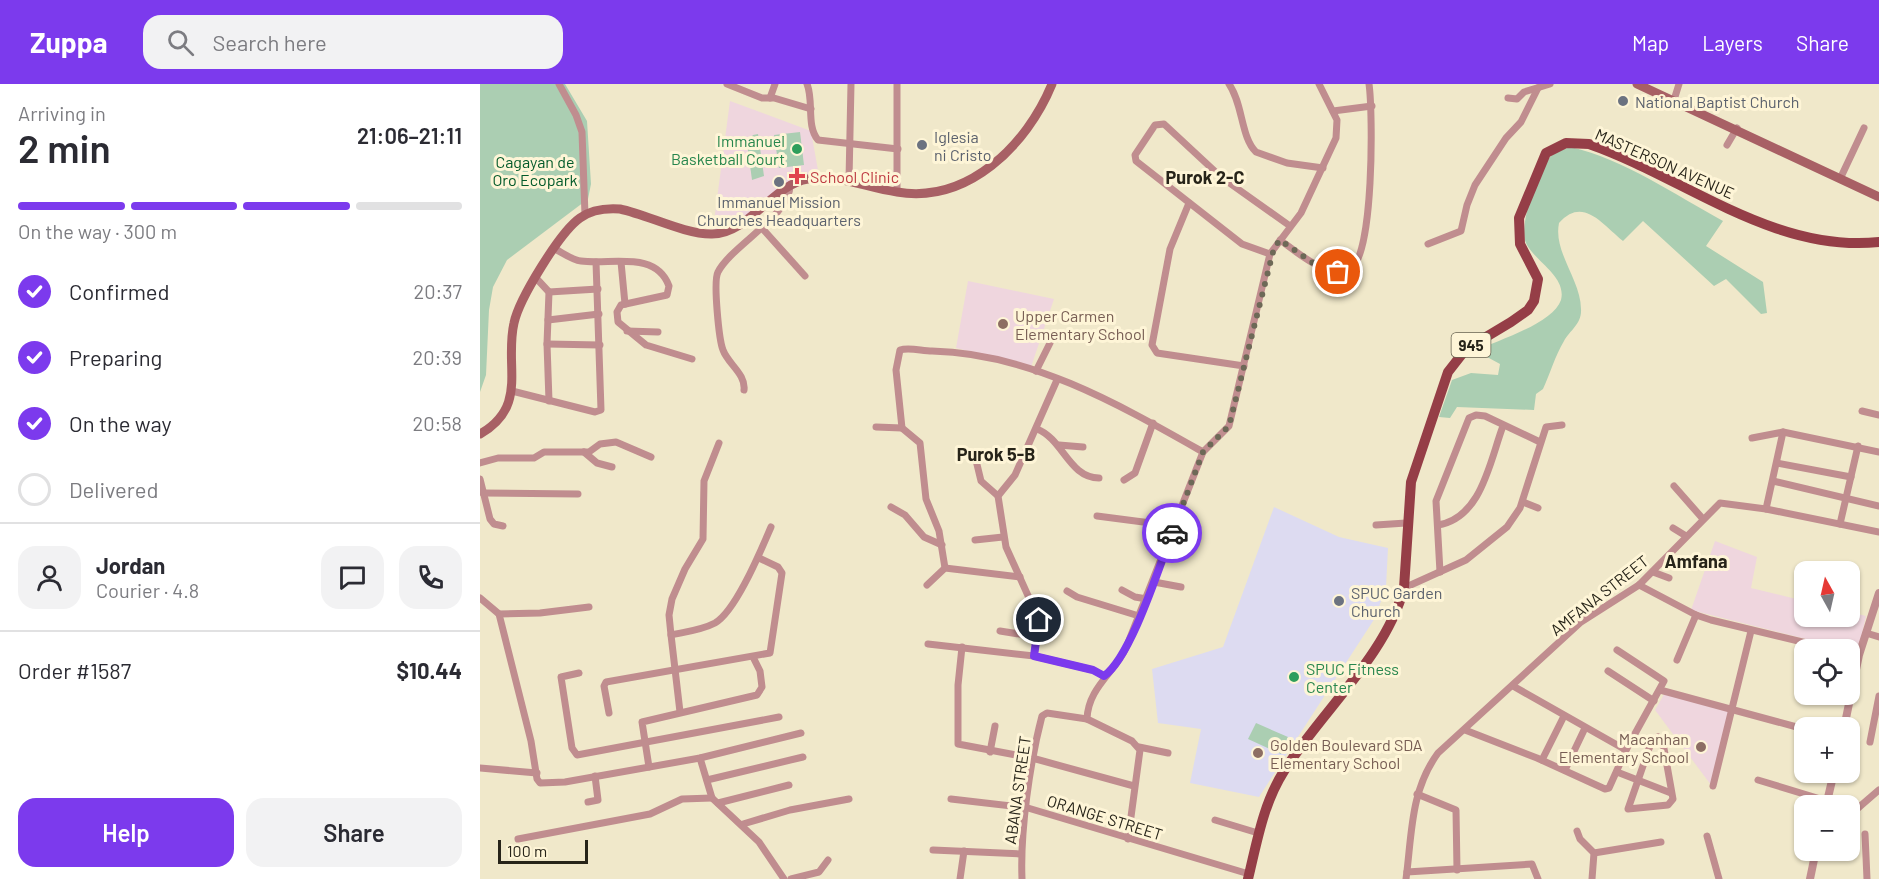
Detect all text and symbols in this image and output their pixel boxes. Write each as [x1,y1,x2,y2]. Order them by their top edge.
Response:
search box [143,15,563,69]
text: Zuppa [30,25,107,59]
icon: search [164,26,197,59]
text: Search here [212,29,327,55]
text: Map [1632,30,1669,55]
text: Layers [1702,30,1763,55]
text: Share [1796,30,1849,55]
place label: National Baptist Church [1635,92,1799,111]
marker: National Baptist Church [1616,94,1630,108]
text: Arriving in [18,101,106,125]
text: 21:06–21:11 [357,122,462,148]
text: 2 min [18,124,111,171]
street label: MASTERSON AVENUE [1593,124,1737,202]
place label: Iglesia ni Cristo [934,127,992,164]
place label: Immanuel Basketball Court [671,131,785,168]
marker: Iglesia ni Cristo [915,138,929,152]
marker: Immanuel Basketball Court [790,142,804,156]
park label: Cagayan de Oro Ecopark [492,152,578,189]
district label: Purok 2-C [1166,166,1244,188]
marker: School Clinic [788,167,806,185]
place label: School Clinic [810,167,899,186]
marker: Immanuel Mission Churches Headquarters [772,175,786,189]
place label: Immanuel Mission Churches Headquarters [697,192,861,229]
text: On the way · 300 m [18,219,177,243]
pin [1312,246,1363,297]
icon: bag [1321,255,1354,288]
icon: check [18,275,51,308]
text: Confirmed [69,278,169,304]
text: 20:37 [413,279,462,303]
place label: Upper Carmen Elementary School [1015,306,1145,343]
marker: Upper Carmen Elementary School [996,317,1010,331]
road number: 945 [1452,333,1490,357]
icon: check [18,341,51,374]
text: Preparing [69,344,162,370]
text: 20:39 [412,345,462,369]
icon: check [18,407,51,440]
text: On the way [69,410,172,436]
text: 20:58 [413,411,462,435]
district label: Purok 5-B [957,443,1035,465]
text: Delivered [69,476,158,502]
courier [1142,503,1202,563]
icon: car [1156,517,1189,550]
button: person [18,546,81,609]
button: chat [321,546,384,609]
button: phone [399,546,462,609]
district label: Amfana [1665,550,1727,572]
street label: AMFANA STREET [1546,551,1652,639]
text: Jordan [96,552,165,578]
north arrow [1794,561,1860,627]
map controls [1794,561,1860,861]
text: Courier · 4.8 [96,578,199,602]
place label: SPUC Garden Church [1351,583,1442,620]
pin [1013,594,1064,645]
marker: SPUC Garden Church [1332,594,1346,608]
icon: home [1022,603,1055,636]
button: locate [1794,639,1860,705]
text: Order #1587 [18,657,131,683]
text: $10.44 [397,657,462,683]
place label: SPUC Fitness Center [1306,659,1399,696]
marker: SPUC Fitness Center [1287,670,1301,684]
button: + [1794,717,1860,783]
place label: Macanhan Elementary School [1559,729,1689,766]
street label: ABANA STREET [1000,735,1034,845]
place label: Golden Boulevard SDA Elementary School [1270,735,1423,772]
marker: Macanhan Elementary School [1694,740,1708,754]
marker: Golden Boulevard SDA Elementary School [1251,746,1265,760]
street label: ORANGE STREET [1045,790,1165,844]
button: − [1794,795,1860,861]
button: Help [18,798,234,867]
button: Share [246,798,462,867]
scale bar [498,837,588,864]
text: 100 m [507,841,547,860]

